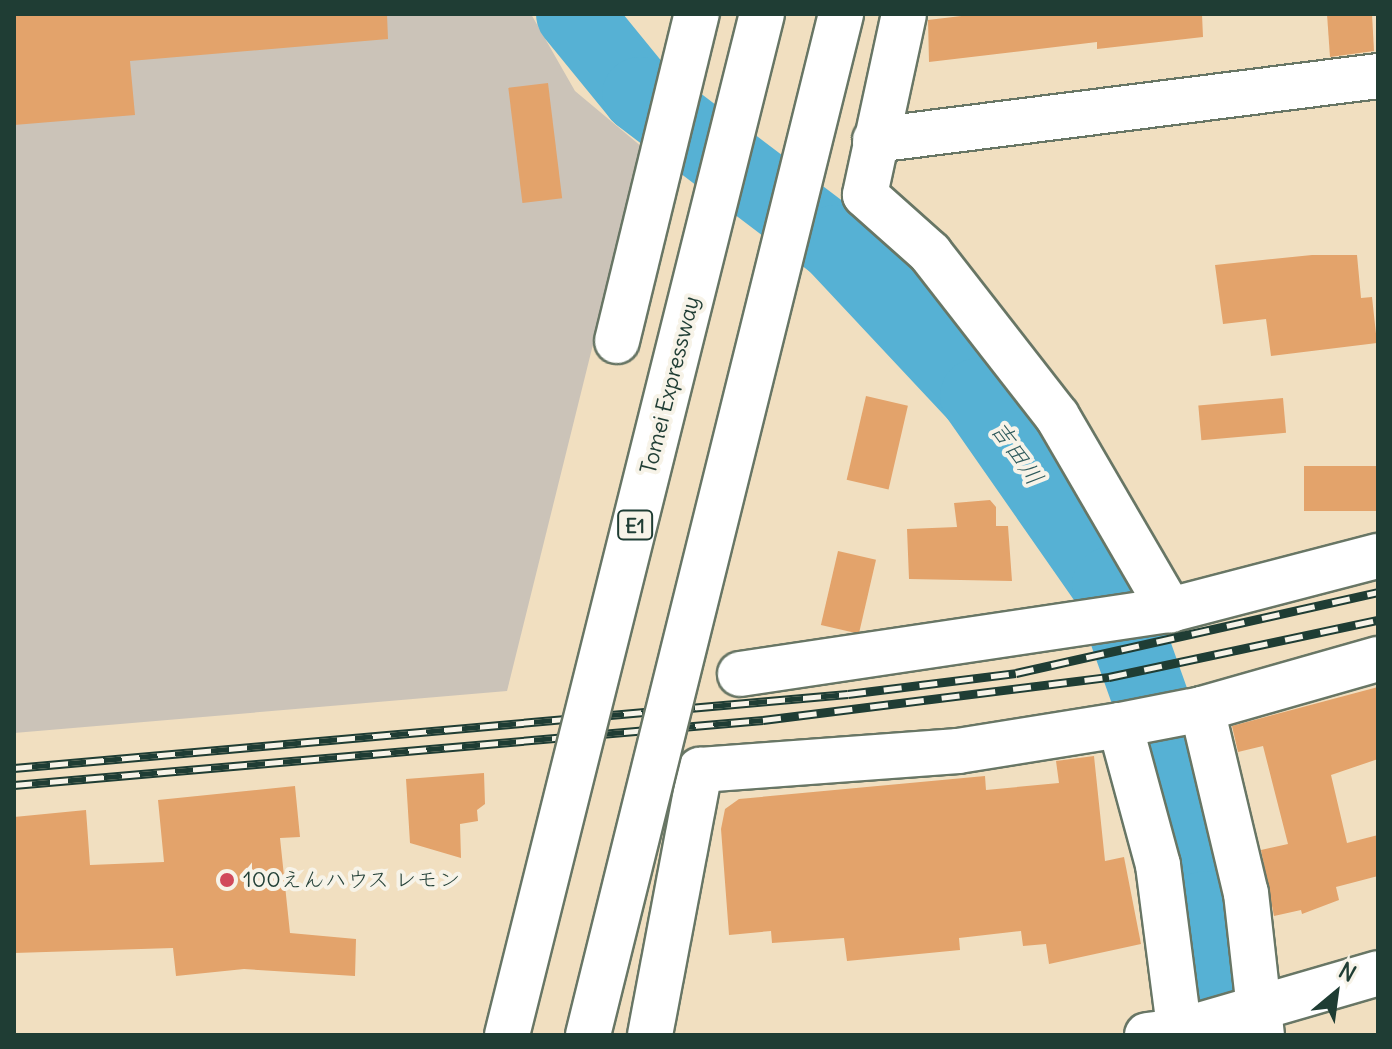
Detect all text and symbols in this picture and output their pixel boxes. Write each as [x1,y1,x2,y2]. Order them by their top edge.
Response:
street label: Tomei Expressway [635,293,705,477]
water label: 吉田川 [985,415,1049,491]
road number: E1 [617,509,653,541]
place label: 100えんハウス レモン [243,867,462,893]
marker: 100えんハウス レモン [218,871,236,889]
north arrow [1296,953,1376,1033]
text: N [1334,956,1361,988]

